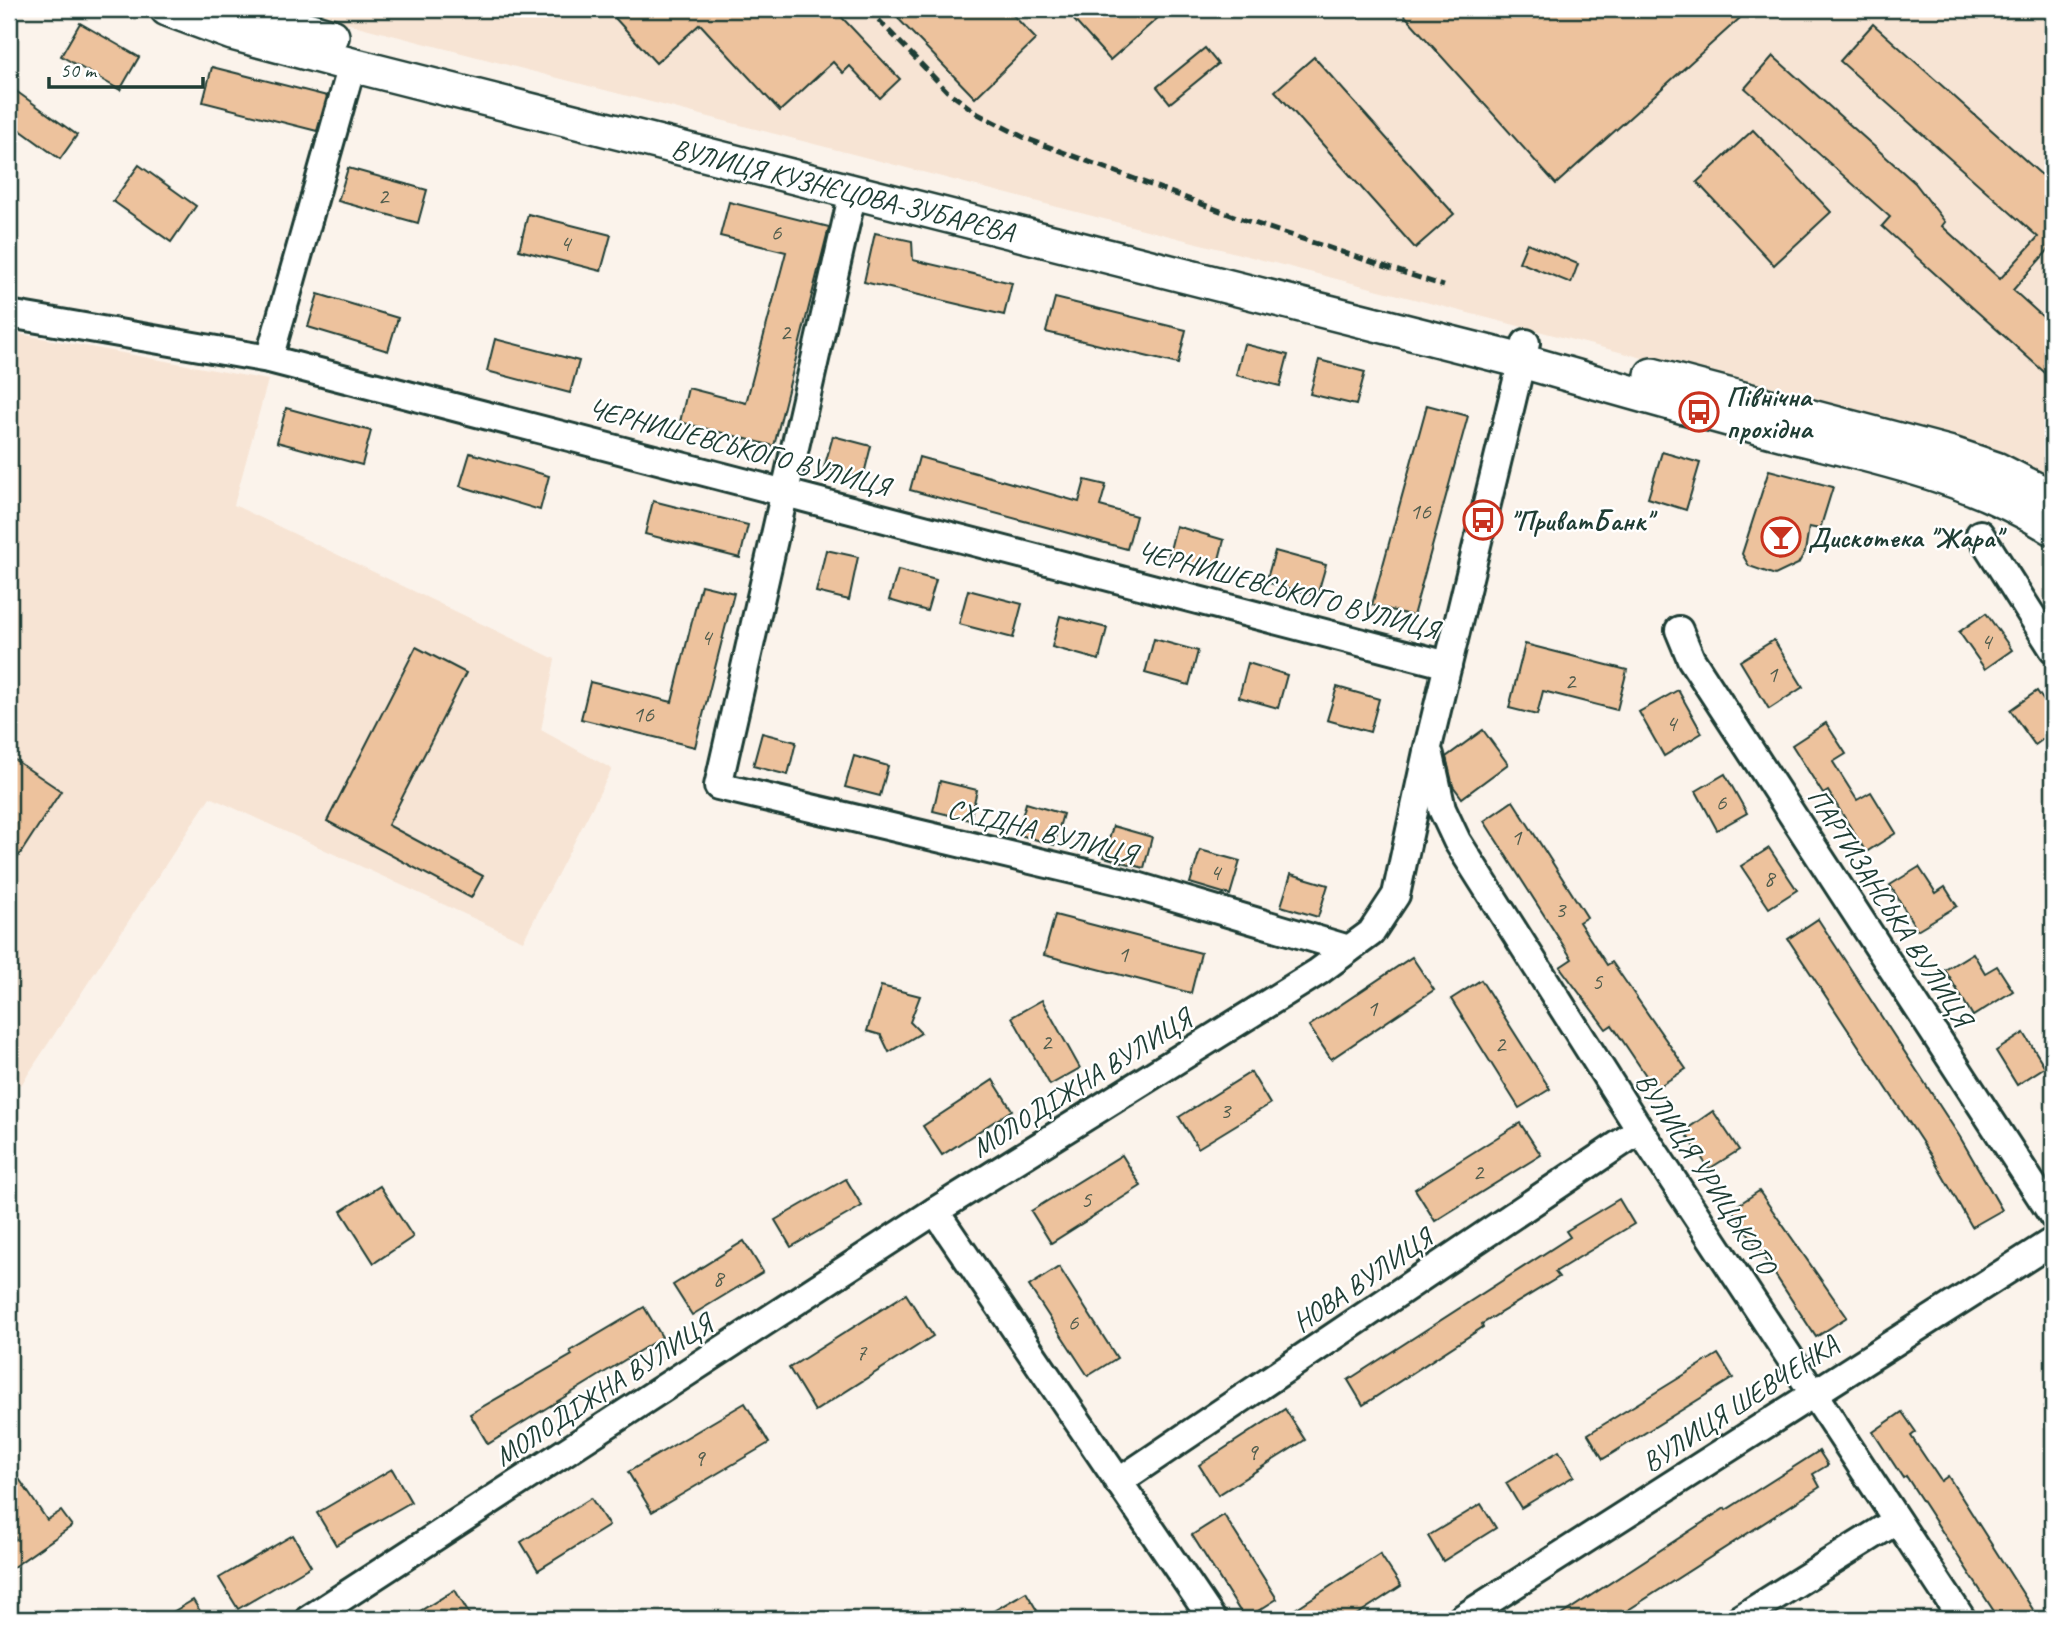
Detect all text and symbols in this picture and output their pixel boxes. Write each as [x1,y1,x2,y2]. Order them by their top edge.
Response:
scale bar [49,46,203,90]
text: 50 m [60,57,98,83]
street label: ВУЛИЦЯ КУЗНЄЦОВА-ЗУБАРЄВА [668,130,1020,250]
house number: 2 [378,181,391,211]
house number: 6 [771,217,783,247]
house number: 4 [560,228,573,258]
house number: 2 [780,317,793,347]
place label: Північна прохідна [1726,379,1814,446]
street label: ЧЕРНИШЕВСЬКОГО ВУЛИЦЯ [585,390,897,505]
bus stop icon: Північна прохідна [1678,391,1720,433]
house number: 16 [1409,496,1432,526]
bus stop icon: "ПриватБанк" [1462,499,1504,541]
place label: "ПриватБанк" [1510,503,1658,538]
bar icon: Дискотека "Жара" [1760,516,1802,558]
place label: Дискотека "Жара" [1808,520,2007,555]
street label: ЧЕРНИШЕВСЬКОГО ВУЛИЦЯ [1134,533,1446,648]
house number: 4 [701,622,714,652]
house number: 4 [1981,626,1994,656]
house number: 1 [1767,659,1779,689]
house number: 2 [1565,666,1578,696]
house number: 16 [632,699,655,729]
house number: 4 [1666,708,1679,738]
street label: ПАРТИЗАНСЬКА ВУЛИЦЯ [1800,781,1983,1037]
house number: 6 [1716,787,1728,817]
street label: СХІДНА ВУЛИЦЯ [944,791,1145,872]
house number: 1 [1511,822,1523,852]
house number: 4 [1210,857,1223,887]
house number: 8 [1764,863,1777,893]
house number: 3 [1555,894,1568,924]
house number: 1 [1118,939,1130,969]
house number: 5 [1592,966,1604,996]
house number: 1 [1367,993,1379,1023]
street label: МОЛОДІЖНА ВУЛИЦЯ [965,999,1201,1165]
house number: 2 [1041,1027,1054,1057]
house number: 2 [1495,1029,1508,1059]
street label: ВУЛИЦЯ УРИЦЬКОГО [1628,1066,1786,1283]
house number: 3 [1220,1095,1233,1125]
house number: 2 [1473,1157,1486,1187]
house number: 5 [1081,1184,1093,1214]
street label: НОВА ВУЛИЦЯ [1286,1219,1441,1339]
house number: 8 [713,1263,726,1293]
street label: МОЛОДІЖНА ВУЛИЦЯ [488,1304,722,1473]
house number: 6 [1068,1307,1080,1337]
street label: ВУЛИЦЯ ШЕВЧЕНКА [1635,1326,1845,1479]
house number: 7 [856,1337,868,1367]
house number: 9 [1247,1437,1260,1467]
house number: 9 [694,1443,707,1473]

